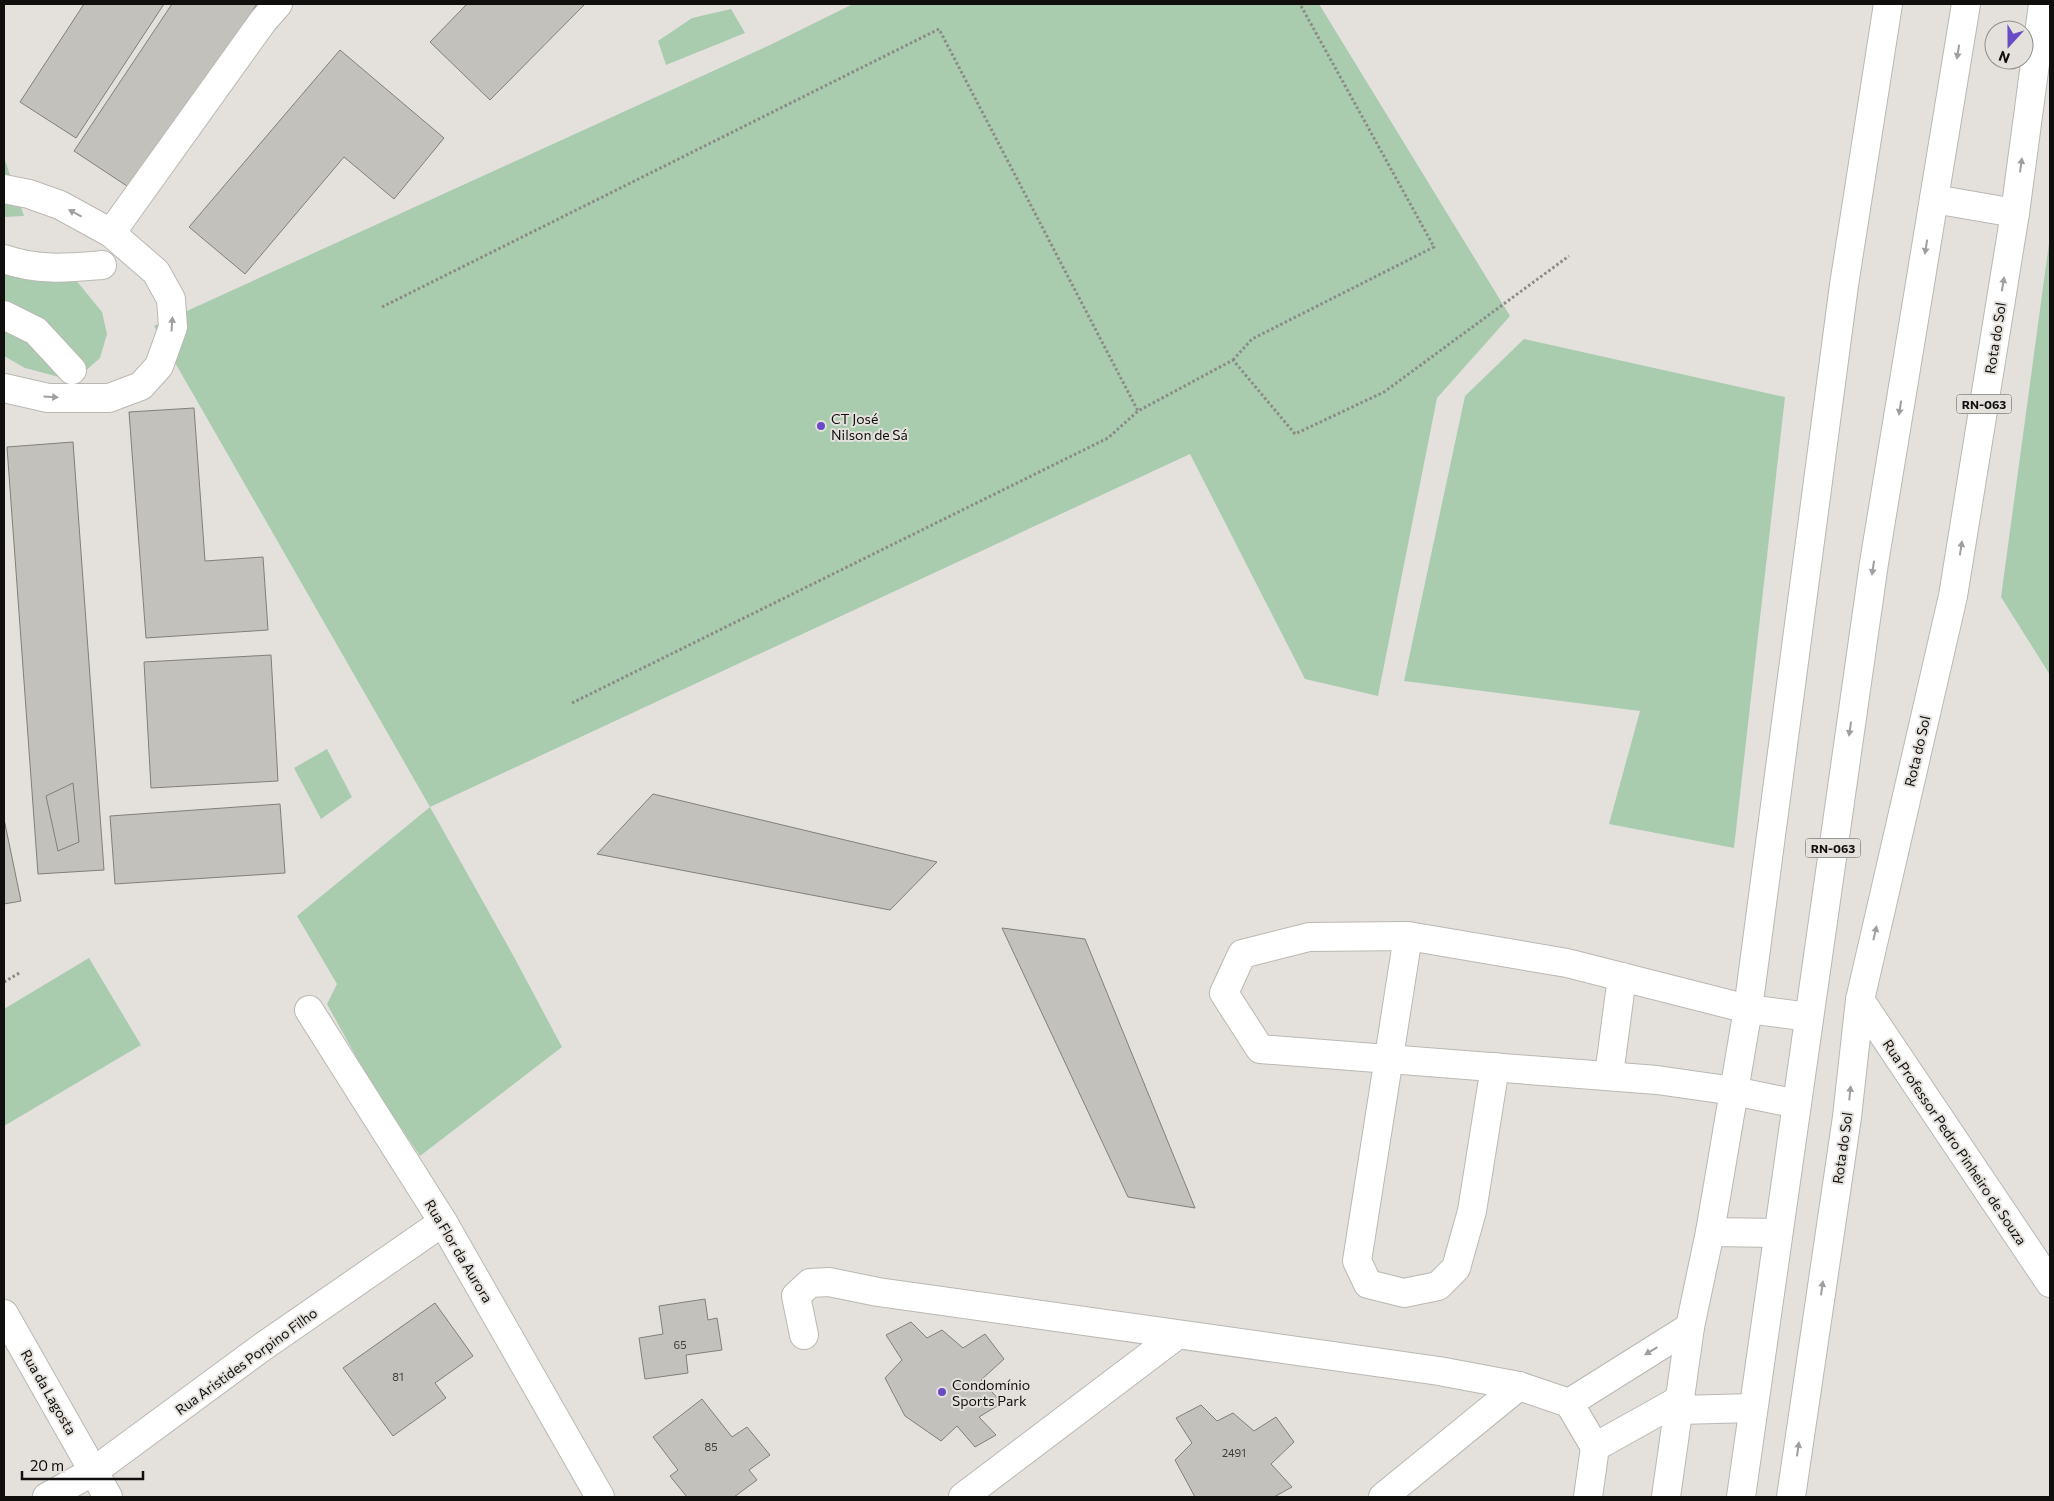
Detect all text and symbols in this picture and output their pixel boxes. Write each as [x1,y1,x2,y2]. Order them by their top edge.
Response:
north arrow [1984,20,2034,70]
one-way arrow [1954,44,1962,60]
text: N [1996,48,2012,67]
one-way arrow [2018,157,2026,173]
one-way arrow [68,209,82,217]
one-way arrow [1922,240,1930,256]
one-way arrow [2000,275,2008,291]
street label: Rota do Sol [1981,301,2009,375]
one-way arrow [168,316,176,332]
one-way arrow [44,394,60,402]
road number: RN-063 [1956,394,2012,414]
one-way arrow [1895,400,1903,416]
place label: CT José Nilson de Sá [831,410,908,443]
marker: CT José Nilson de Sá [815,420,827,432]
one-way arrow [1957,539,1965,555]
one-way arrow [1869,561,1877,577]
street label: Rota do Sol [1901,714,1933,788]
one-way arrow [1846,721,1854,737]
road number: RN-063 [1806,838,1860,858]
one-way arrow [1871,925,1879,940]
street label: Rua Professor Pedro Pinheiro de Souza [1880,1036,2030,1248]
one-way arrow [1846,1084,1854,1100]
street label: Rota do Sol [1829,1111,1855,1185]
street label: Rua Flor da Aurora [422,1196,496,1306]
one-way arrow [1818,1280,1826,1296]
street label: Rua Aristides Porpino Filho [172,1304,320,1418]
house number: 65 [674,1338,687,1351]
street label: Rua da Lagosta [18,1346,80,1438]
one-way arrow [1644,1346,1657,1355]
house number: 81 [392,1370,404,1383]
place label: Condomínio Sports Park [952,1376,1030,1409]
marker: Condomínio Sports Park [936,1386,948,1398]
house number: 85 [705,1440,718,1453]
one-way arrow [1794,1441,1802,1457]
house number: 2491 [1222,1446,1246,1459]
scale bar [22,1448,144,1480]
text: 20 m [30,1456,64,1474]

